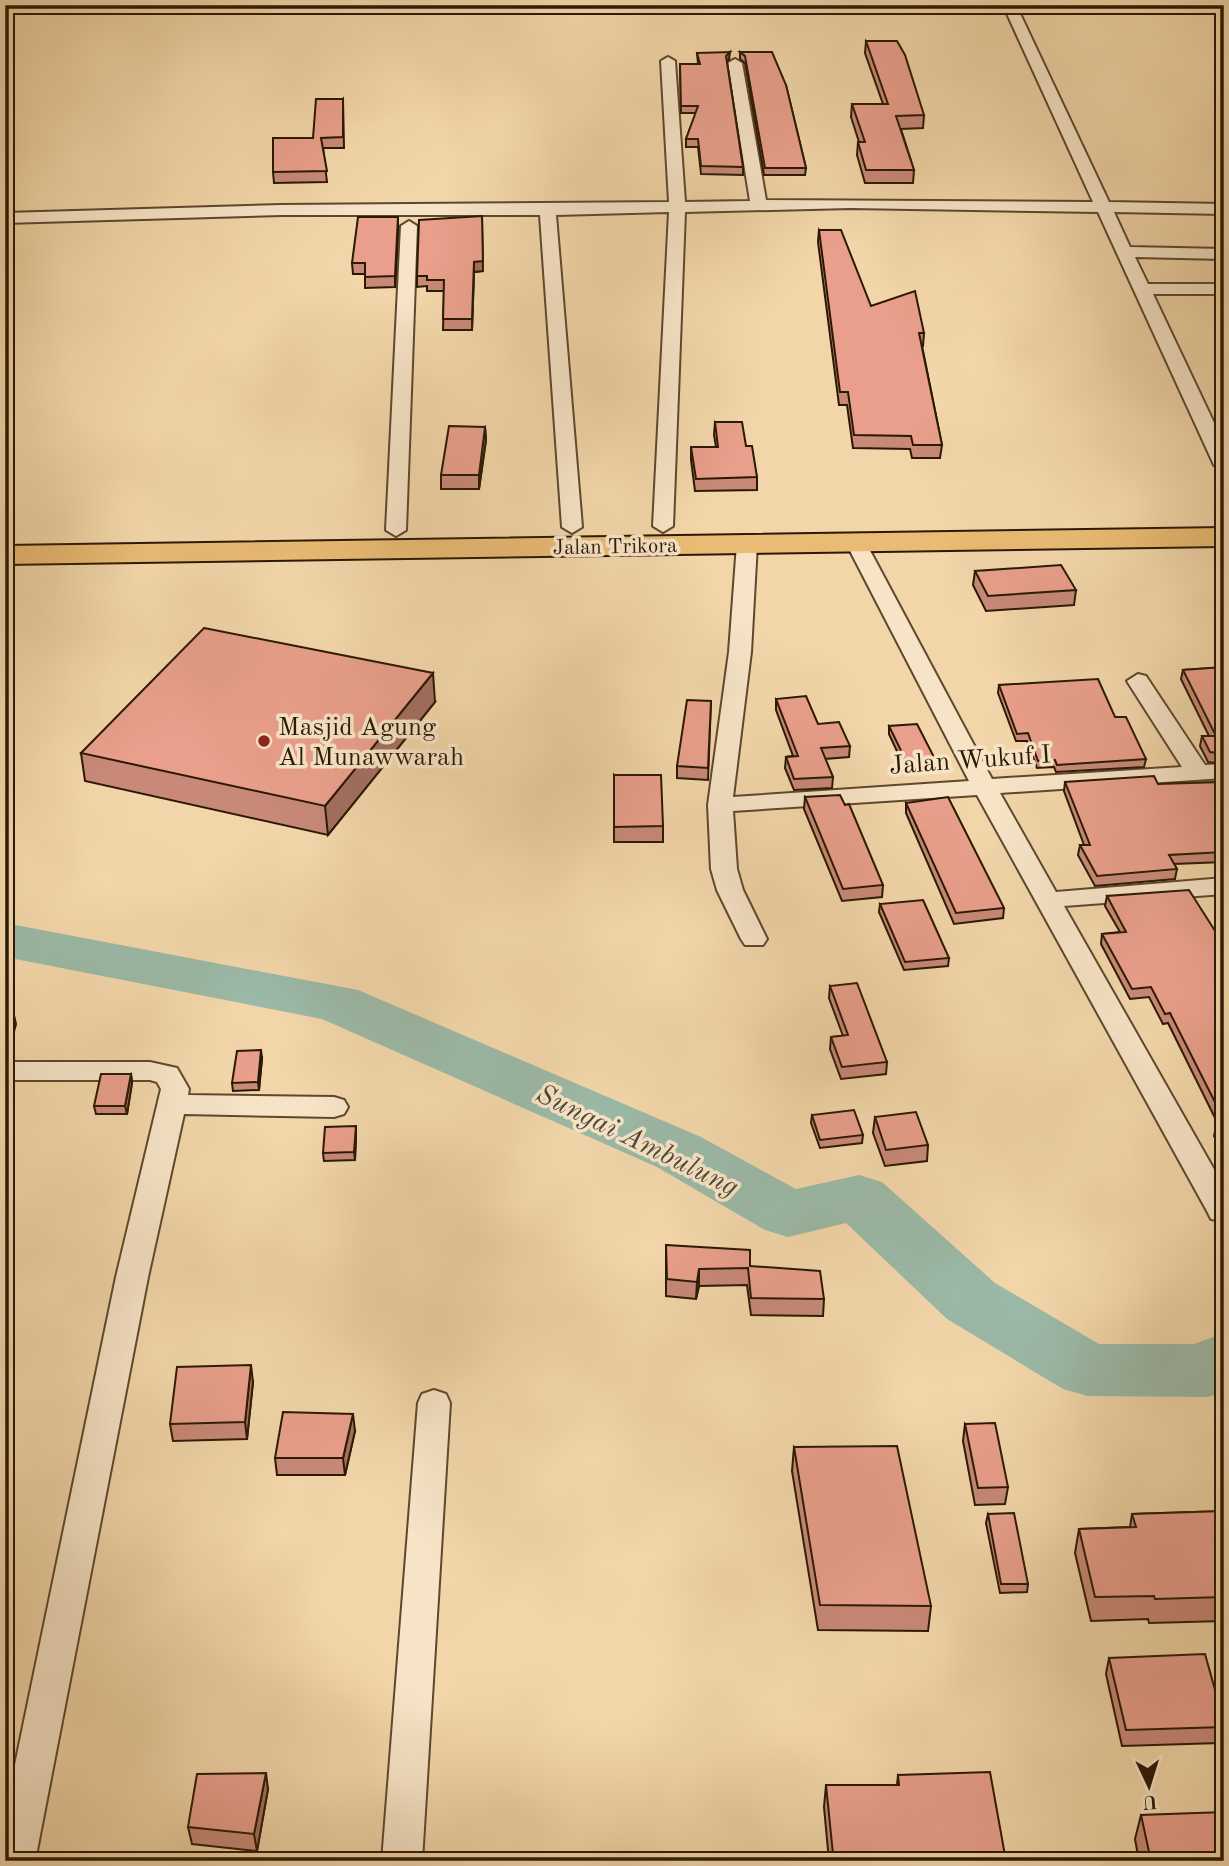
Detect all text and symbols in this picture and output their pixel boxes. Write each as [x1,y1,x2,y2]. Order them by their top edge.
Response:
street label: Jalan Trikora [553,536,677,559]
place label: Masjid Agung Al Munawwarah [278,715,464,771]
marker: Masjid Agung Al Munawwarah [256,733,272,749]
street label: Jalan Wukuf I [888,742,1052,780]
water label: Sungai Ambulung [531,1081,742,1203]
north arrow [1114,1750,1184,1820]
text: U [1142,1790,1158,1810]

